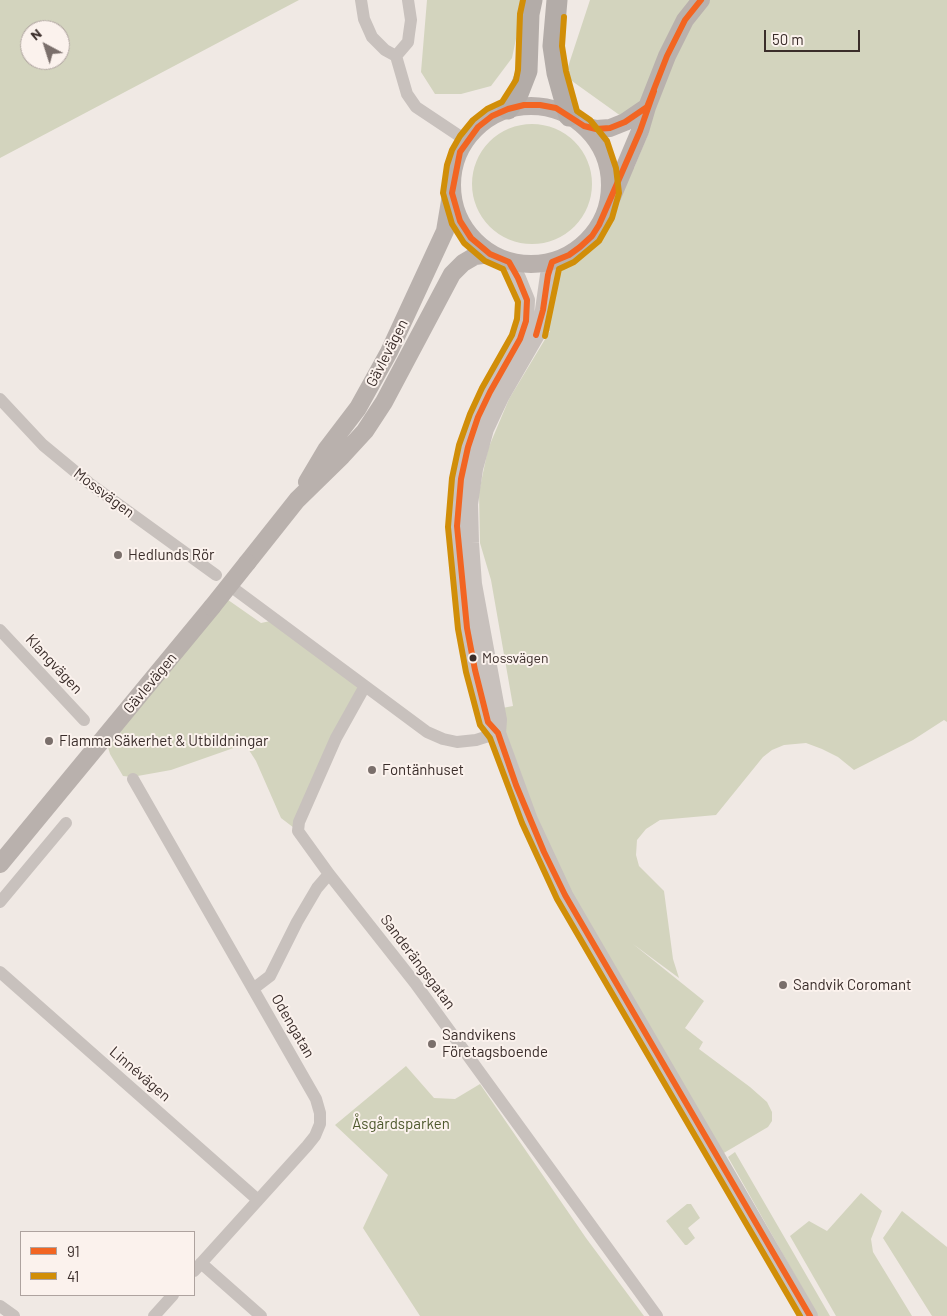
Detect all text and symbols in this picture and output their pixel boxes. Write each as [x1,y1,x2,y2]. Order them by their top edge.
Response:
north arrow [20,20,70,70]
scale bar [767,20,863,52]
text: N [27,24,45,43]
text: 50 m [772,30,804,48]
street label: Gävlevägen [362,316,412,390]
street label: Mossvägen [70,464,138,522]
place label: Hedlunds Rör [128,546,215,564]
marker: Hedlunds Rör [112,549,124,561]
street label: Klangvägen [22,630,86,698]
street label: Gävlevägen [119,649,181,717]
place label: Mossvägen [482,650,549,666]
marker: Mossvägen [468,653,478,663]
place label: Flamma Säkerhet & Utbildningar [59,732,268,750]
marker: Flamma Säkerhet & Utbildningar [43,735,55,747]
place label: Fontänhuset [382,761,464,779]
marker: Fontänhuset [366,764,378,776]
street label: Sanderängsgatan [377,911,459,1013]
place label: Sandvik Coromant [793,976,911,994]
marker: Sandvik Coromant [777,979,789,991]
street label: Odengatan [268,991,318,1061]
place label: Sandvikens Företagsboende [442,1026,548,1061]
marker: Sandvikens Företagsboende [426,1038,438,1050]
street label: Linnévägen [106,1043,174,1105]
park label: Åsgårdsparken [352,1115,450,1133]
legend [20,1231,195,1296]
text: 91 [67,1242,80,1260]
text: 41 [67,1267,79,1285]

